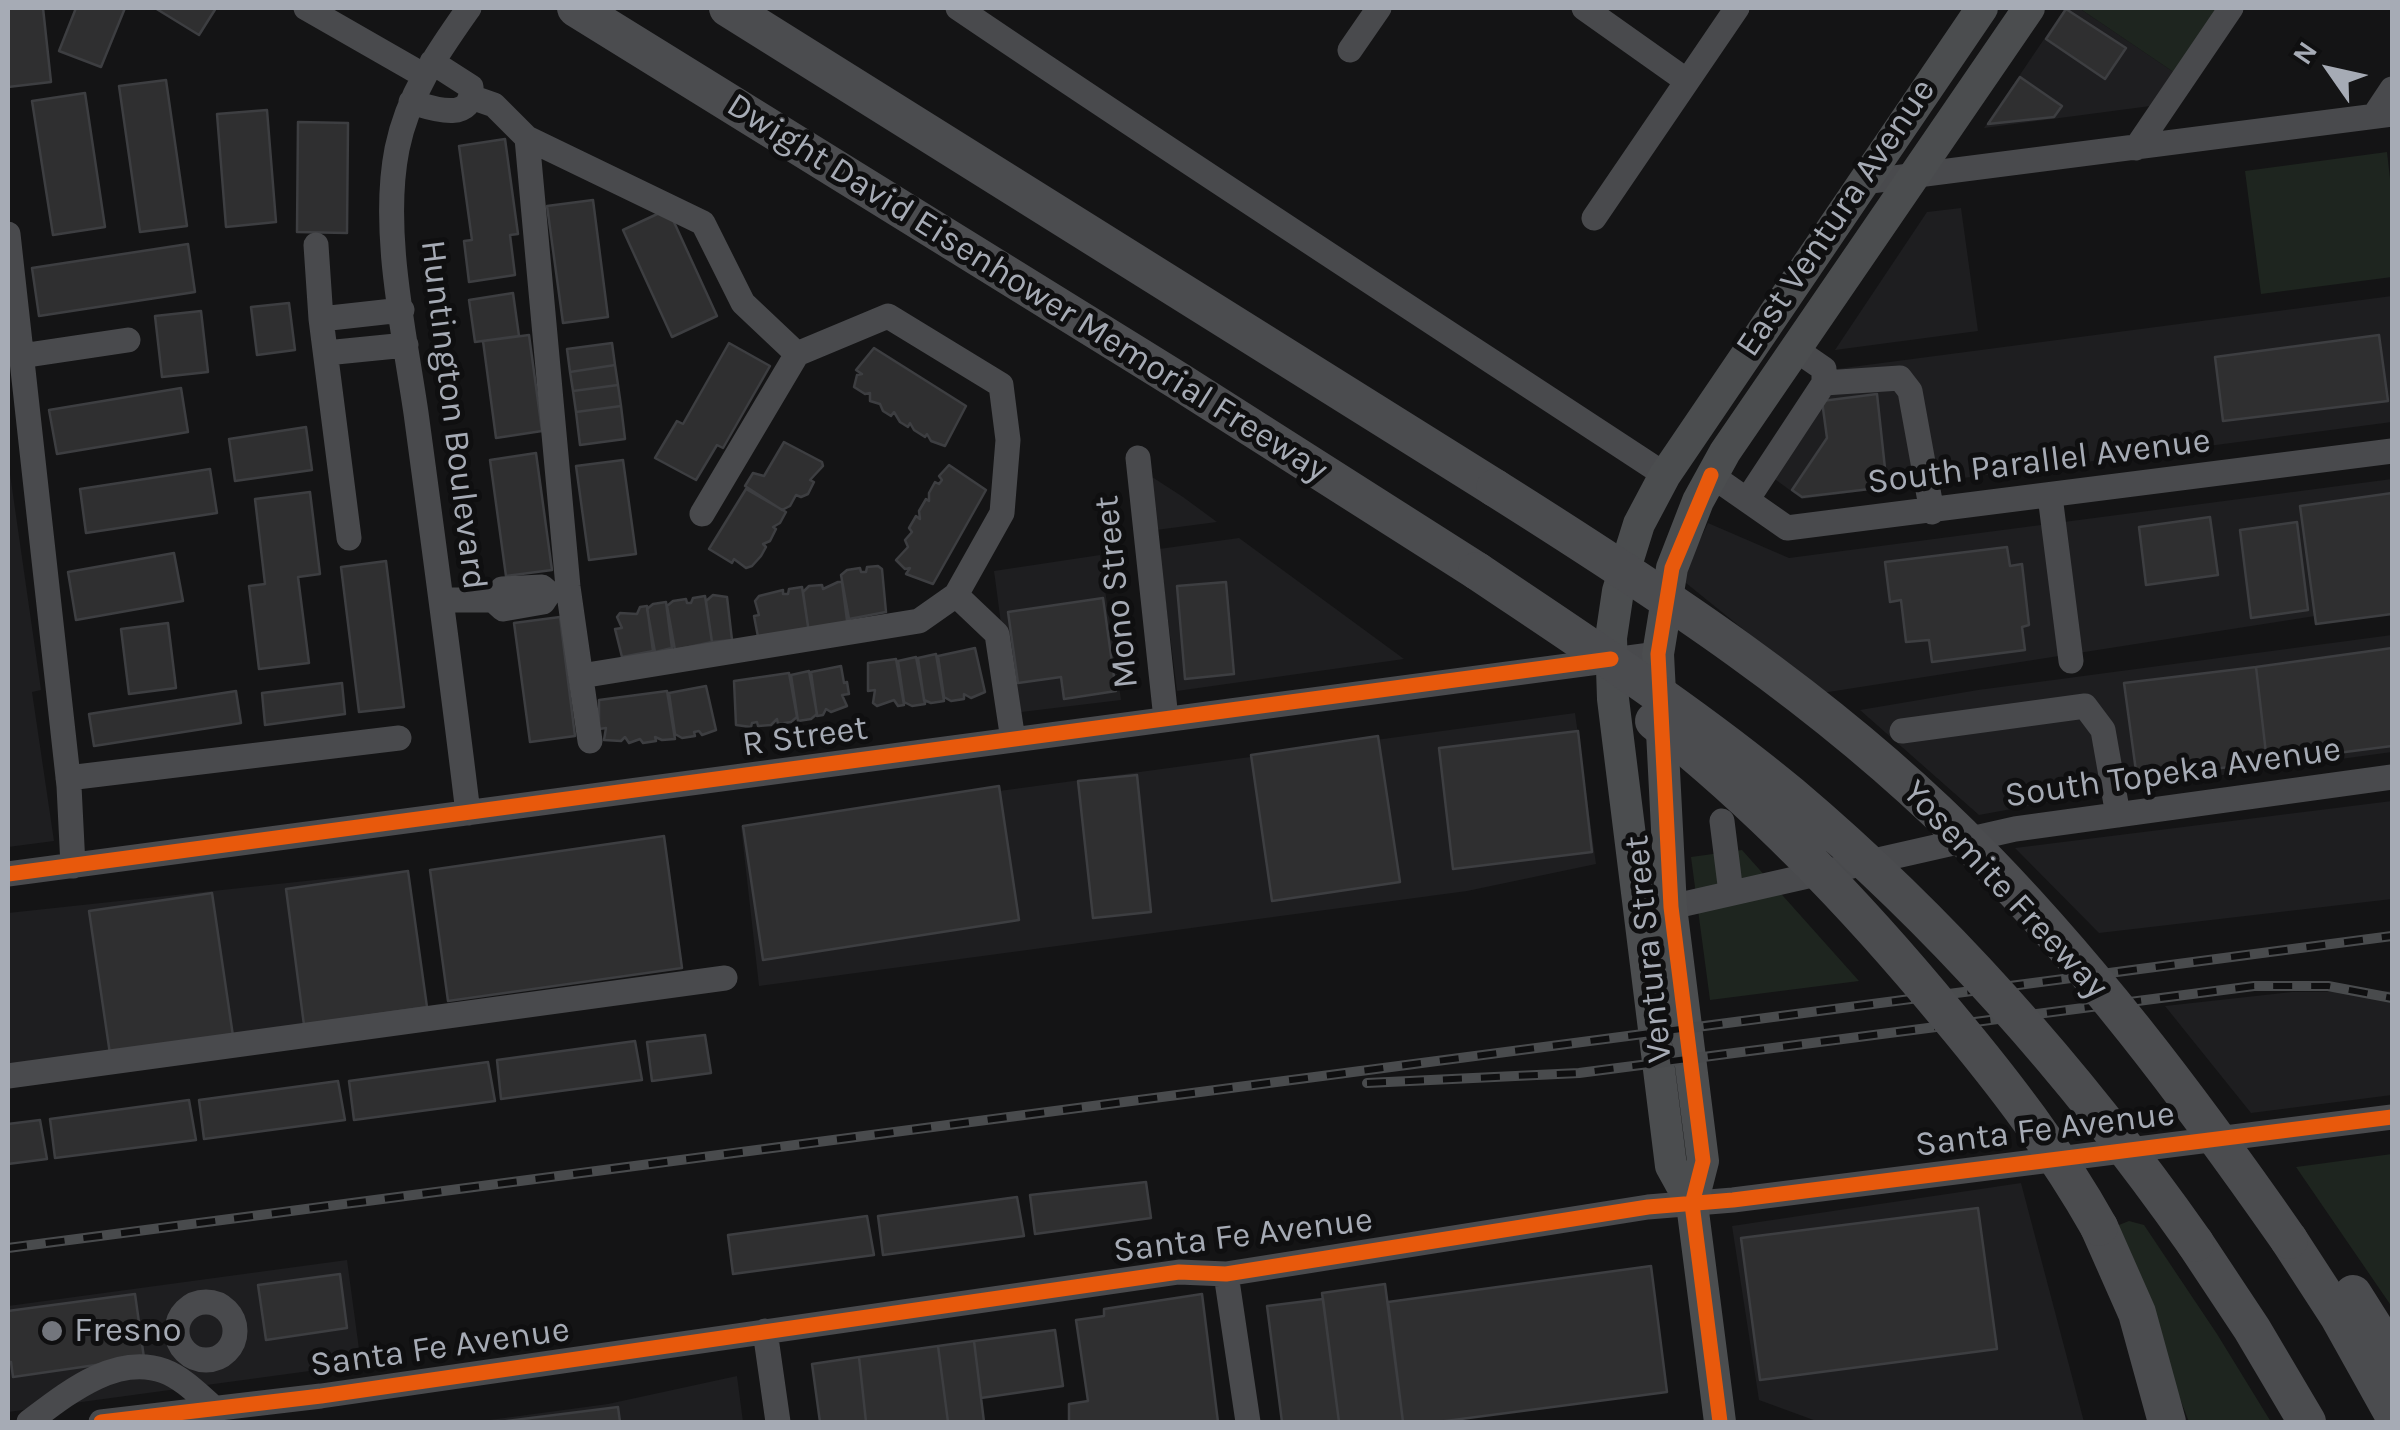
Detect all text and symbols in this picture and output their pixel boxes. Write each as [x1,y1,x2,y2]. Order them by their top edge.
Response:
north arrow [2280,20,2380,120]
text: N [2285,35,2324,71]
street label: East Ventura Avenue [1727,71,1945,365]
street label: Dwight David Eisenhower Memorial Freeway [719,85,1335,491]
street label: Huntington Boulevard [411,238,495,592]
street label: South Parallel Avenue [1865,420,2213,504]
street label: Mono Street [1086,494,1148,690]
street label: R Street [740,707,870,767]
street label: South Topeka Avenue [2002,729,2344,817]
street label: Yosemite Freeway [1893,772,2117,1008]
street label: Ventura Street [1616,833,1682,1065]
street label: Santa Fe Avenue [1913,1093,2177,1167]
street label: Santa Fe Avenue [1111,1199,1375,1273]
street label: Santa Fe Avenue [308,1309,572,1387]
place label: Fresno [74,1310,182,1352]
marker: Fresno [39,1318,65,1344]

